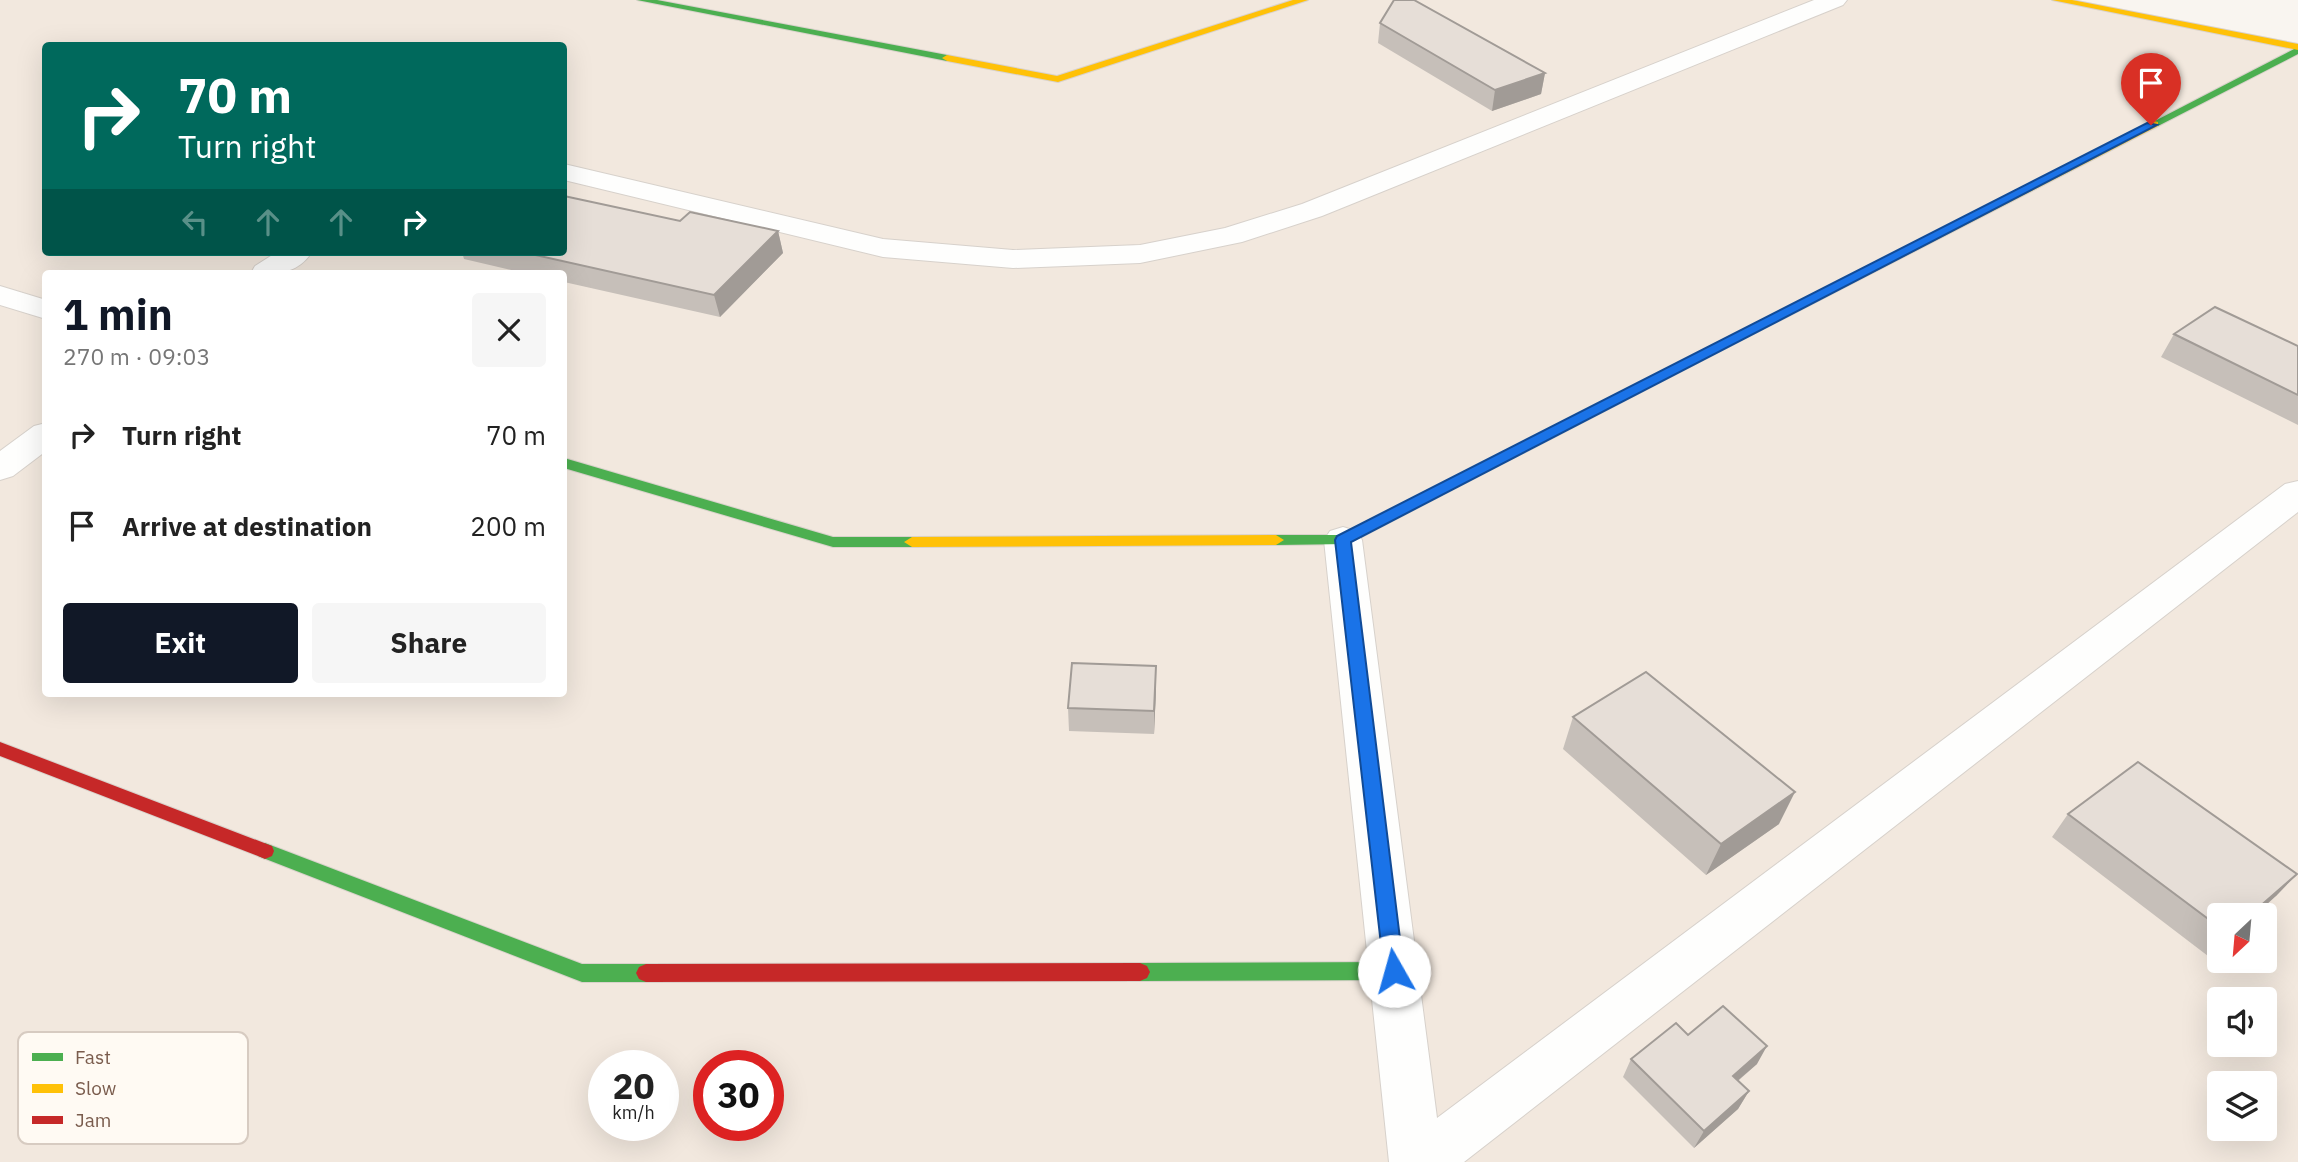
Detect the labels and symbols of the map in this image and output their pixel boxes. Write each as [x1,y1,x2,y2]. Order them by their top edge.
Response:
pin [2121,53,2181,125]
north arrow [2207,903,2277,973]
position arrow [1357,934,1431,1008]
legend [18,1032,248,1144]
text: Fast [75,1045,111,1069]
speed limit sign: 30 [693,1050,784,1141]
text: Slow [75,1076,116,1100]
text: Jam [75,1108,111,1132]

